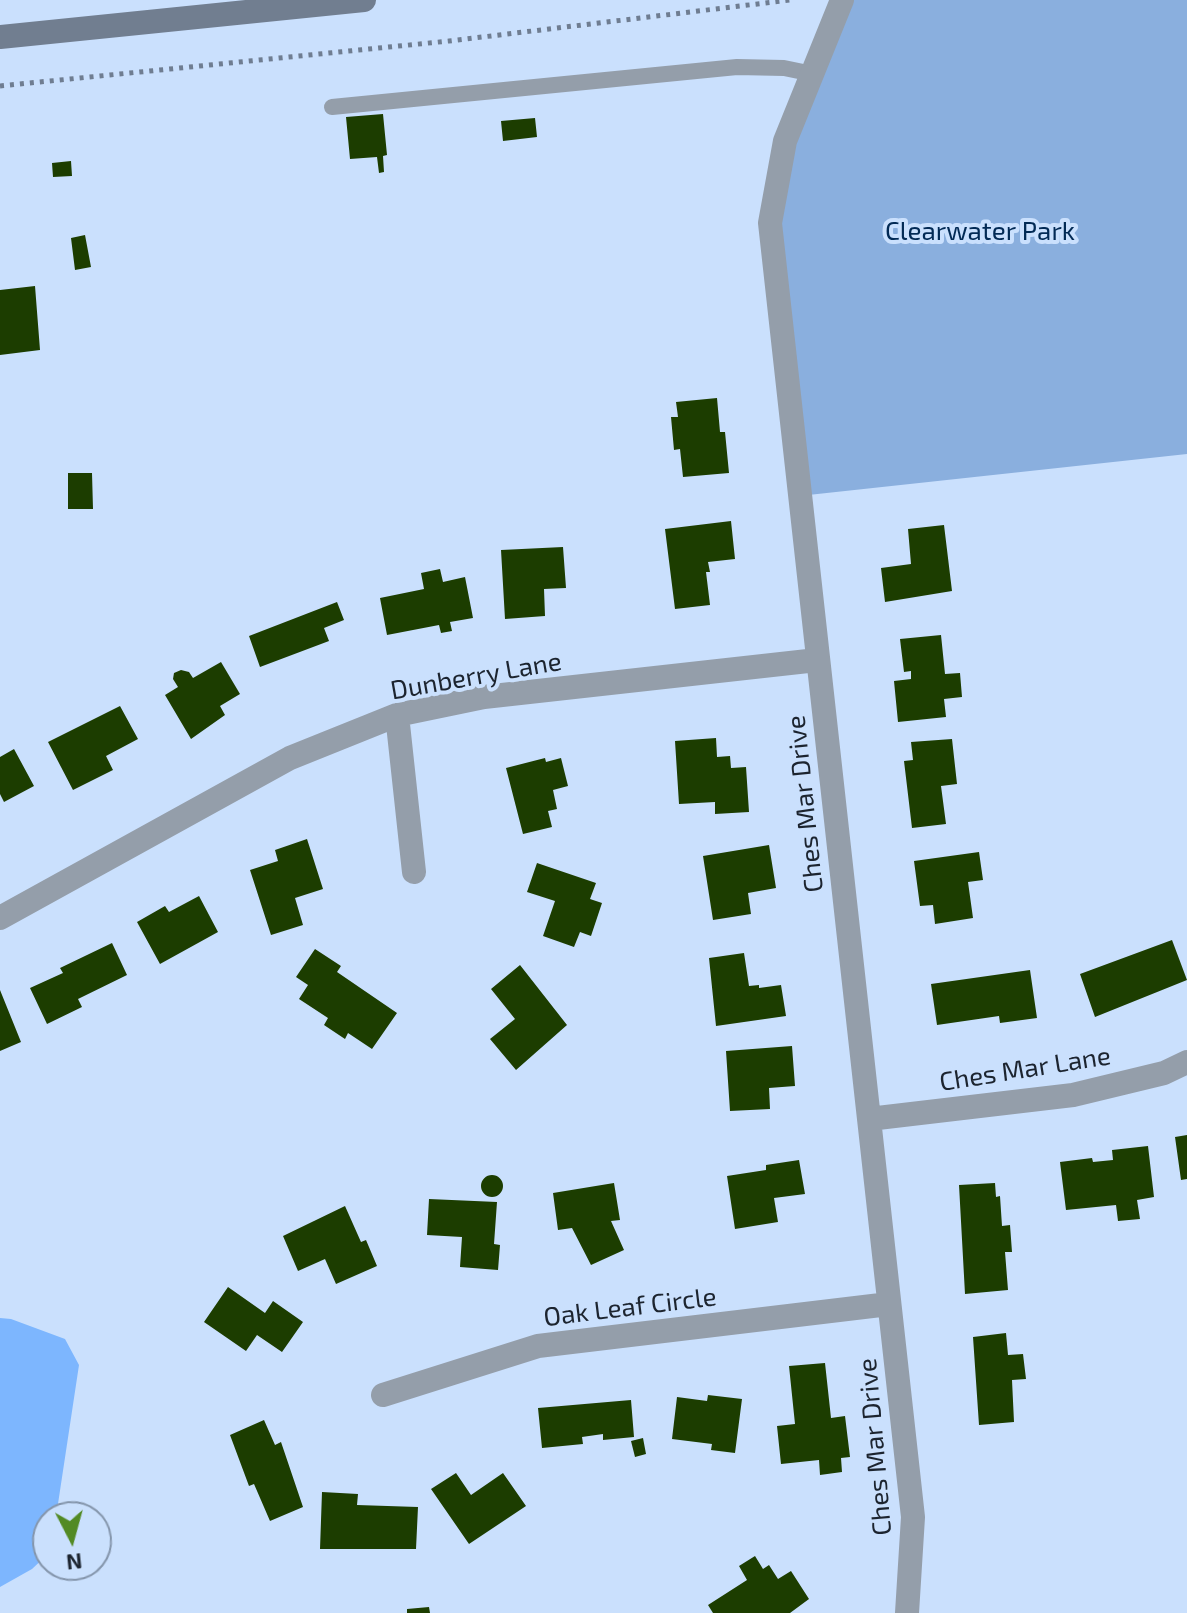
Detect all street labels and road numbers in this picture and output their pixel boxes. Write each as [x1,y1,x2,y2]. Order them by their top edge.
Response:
street label: Dunberry Lane [388,646,564,706]
street label: Ches Mar Drive [780,714,830,894]
street label: Ches Mar Lane [937,1040,1113,1098]
street label: Oak Leaf Circle [542,1281,718,1333]
street label: Ches Mar Drive [852,1357,898,1537]

